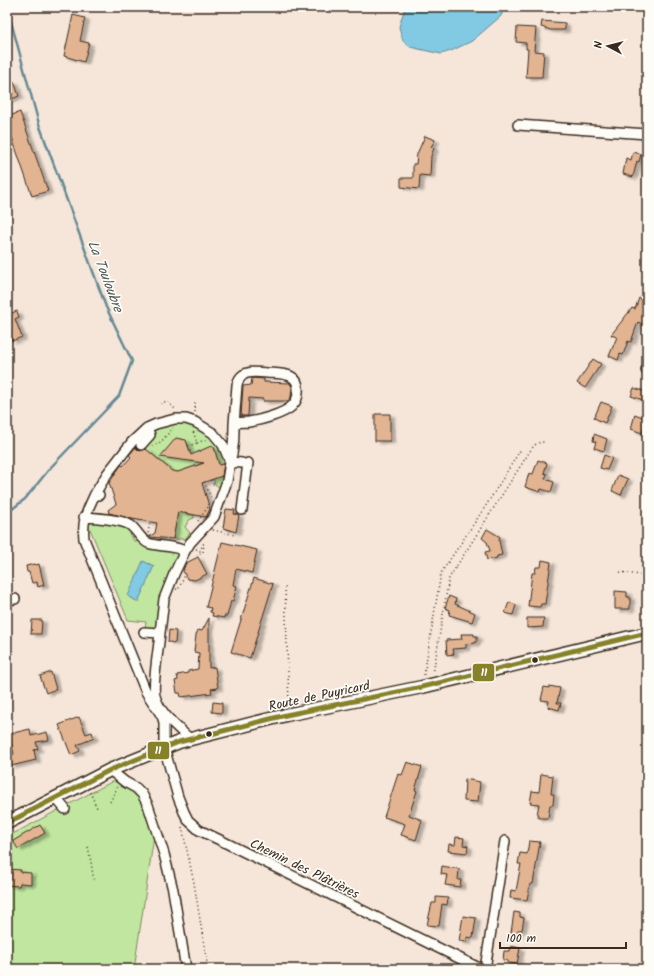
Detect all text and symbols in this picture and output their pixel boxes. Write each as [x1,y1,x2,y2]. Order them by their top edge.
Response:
north arrow [588,26,628,66]
text: N [590,40,608,49]
water label: La Touloubre [81,237,129,317]
unlabelled marker [530,655,540,665]
line badge: 11 [472,663,495,682]
text: 11 [481,664,488,682]
street label: Route de Puyricard [267,675,372,717]
unlabelled marker [204,729,214,739]
line badge: 11 [147,741,170,760]
text: 11 [155,742,162,760]
street label: Chemin des Plâtrières [246,834,363,905]
scale bar [500,924,626,950]
text: 100 m [506,929,537,948]

